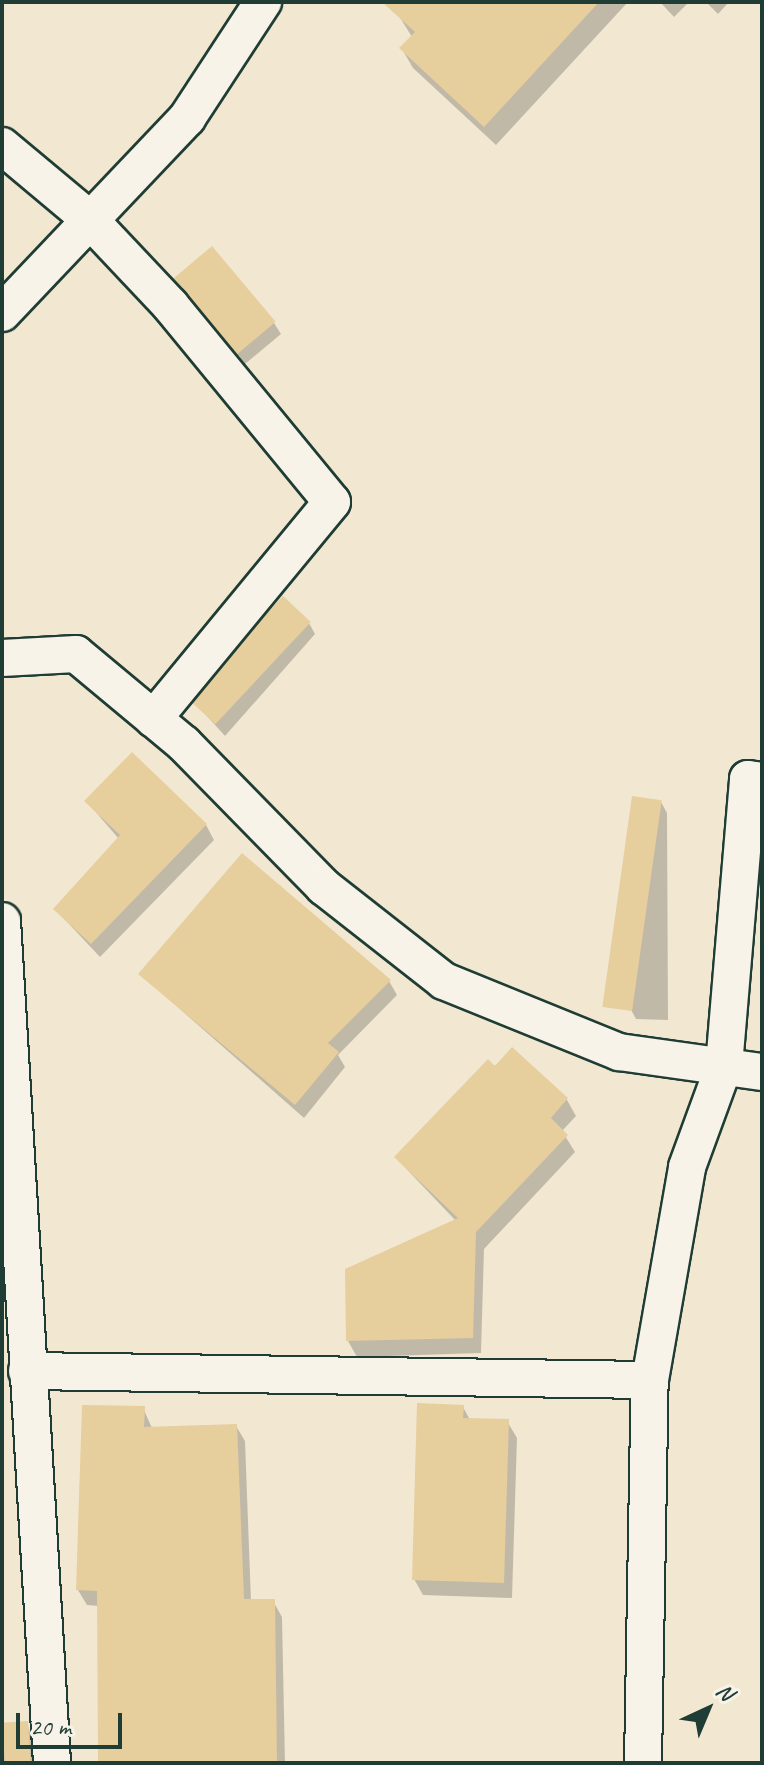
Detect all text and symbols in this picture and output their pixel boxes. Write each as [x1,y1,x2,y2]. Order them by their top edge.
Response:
north arrow [668,1669,748,1749]
text: N [710,1677,739,1707]
scale bar [20,1697,126,1747]
text: 20 m [30,1712,71,1742]

